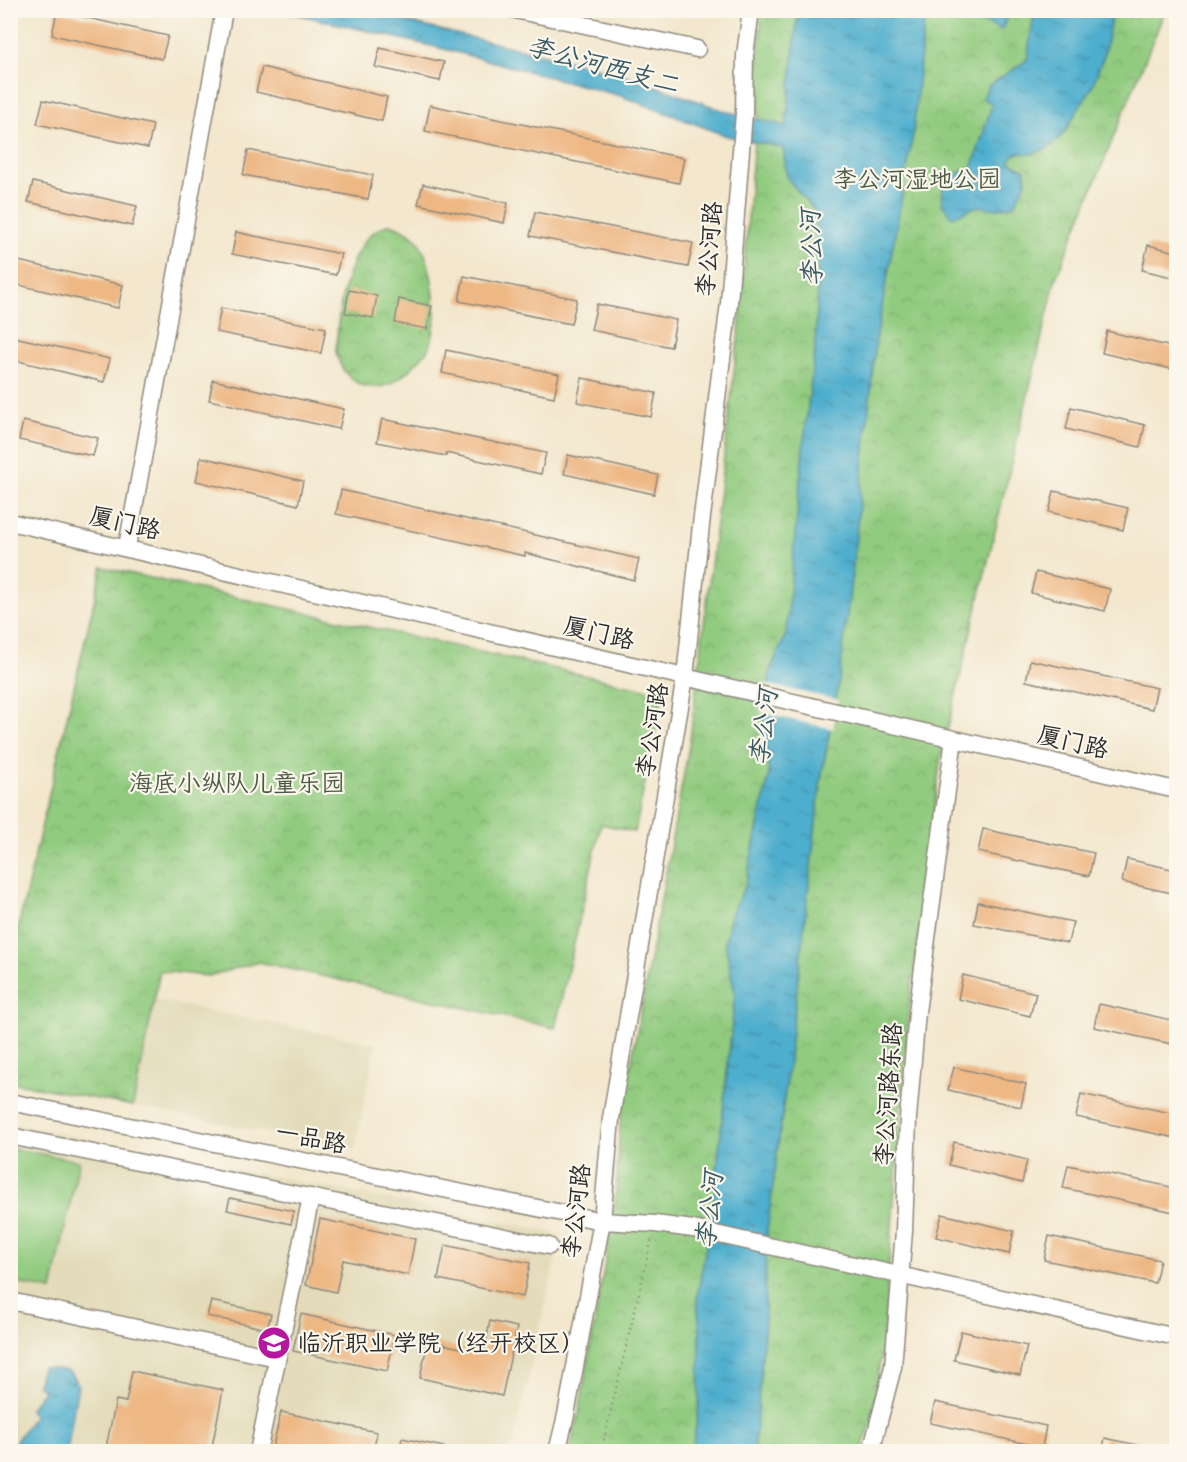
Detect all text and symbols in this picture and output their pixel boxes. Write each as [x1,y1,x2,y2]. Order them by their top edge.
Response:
water label: 李公河西支二 [523,29,682,102]
park label: 李公河湿地公园 [833,164,1001,194]
street label: 李公河路 [690,200,728,298]
water label: 李公河 [794,204,829,288]
street label: 厦门路 [87,500,163,546]
street label: 厦门路 [561,610,637,656]
street label: 李公河路 [630,680,674,780]
water label: 李公河 [742,682,785,768]
street label: 厦门路 [1035,719,1111,765]
park label: 海底小纵队儿童乐园 [129,768,345,798]
street label: 李公河路东路 [868,1021,908,1167]
street label: 一品路 [273,1116,349,1160]
street label: 李公河路 [555,1162,597,1260]
water label: 李公河 [689,1166,730,1251]
school or university icon: 临沂职业学院（经开校区） [256,1325,292,1361]
place label: 临沂职业学院（经开校区） [297,1328,585,1358]

